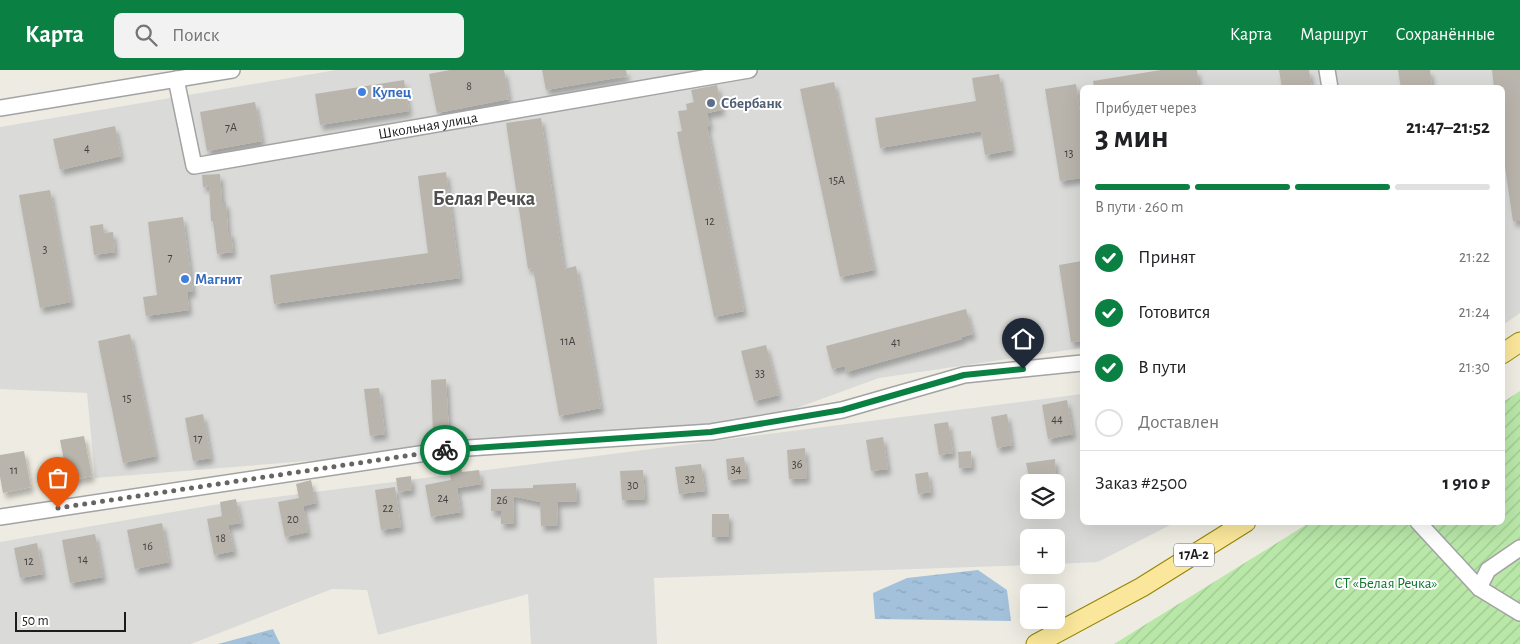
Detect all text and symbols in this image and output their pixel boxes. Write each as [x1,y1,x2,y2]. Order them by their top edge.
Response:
search box [114,13,464,58]
icon: search [132,21,160,49]
text: Карта [25,23,84,47]
text: Поиск [172,26,219,45]
text: Карта [1230,26,1272,44]
text: Маршрут [1300,26,1368,44]
text: Сохранённые [1396,26,1495,44]
house number: 8 [466,80,472,92]
place label: Купец [372,85,412,100]
marker: Купец [356,86,368,98]
place label: Сбербанк [721,96,783,111]
marker: Сбербанк [705,97,717,109]
text: Прибудет через [1095,100,1197,116]
street label: Школьная улица [377,110,479,142]
text: 21:47–21:52 [1406,118,1490,137]
house number: 7А [225,121,237,133]
text: 3 мин [1095,121,1169,153]
house number: 4 [84,142,90,154]
house number: 13 [1064,147,1074,159]
house number: 15А [829,174,845,186]
district label: Белая Речка [433,189,536,209]
text: В пути · 260 m [1095,199,1184,215]
house number: 12 [705,215,715,227]
house number: 3 [43,243,48,255]
icon: check [1095,244,1123,272]
text: Принят [1138,248,1195,267]
text: 21:22 [1459,249,1490,265]
house number: 7 [167,251,173,263]
place label: Магнит [195,272,242,287]
marker: Магнит [179,273,191,285]
icon: check [1095,299,1123,327]
text: Готовится [1138,303,1211,322]
text: 21:24 [1459,304,1490,320]
pin [1002,318,1044,369]
icon: home [1009,325,1037,353]
house number: 11А [560,335,576,347]
house number: 41 [891,336,901,348]
icon: check [1095,354,1123,382]
text: В пути [1138,358,1187,377]
text: 21:30 [1459,359,1490,375]
house number: 33 [755,367,765,379]
house number: 15 [122,392,132,404]
house number: 44 [1051,413,1063,425]
text: Доставлен [1138,413,1219,432]
courier [420,425,470,475]
house number: 17 [193,432,203,444]
icon: bike [431,436,459,464]
pin [37,457,79,508]
house number: 36 [792,458,803,470]
house number: 34 [731,463,742,475]
house number: 11 [10,464,18,476]
icon: bag [44,464,72,492]
house number: 32 [685,473,696,485]
map controls [1020,474,1065,629]
button: layers [1020,474,1065,519]
text: Заказ #2500 [1095,474,1187,493]
text: 1 910 ₽ [1443,474,1490,493]
house number: 30 [627,479,639,491]
house number: 24 [437,492,449,504]
house number: 26 [496,494,508,506]
house number: 22 [383,502,394,514]
house number: 20 [287,513,299,525]
button: + [1020,529,1065,574]
house number: 18 [216,532,226,544]
house number: 16 [143,540,153,552]
road number: 17А-2 [1174,544,1214,566]
house number: 14 [78,553,88,565]
house number: 12 [24,555,34,567]
park label: СТ «Белая Речка» [1334,576,1438,591]
button: − [1020,584,1065,629]
scale bar [15,609,126,632]
text: 50 m [22,614,49,628]

